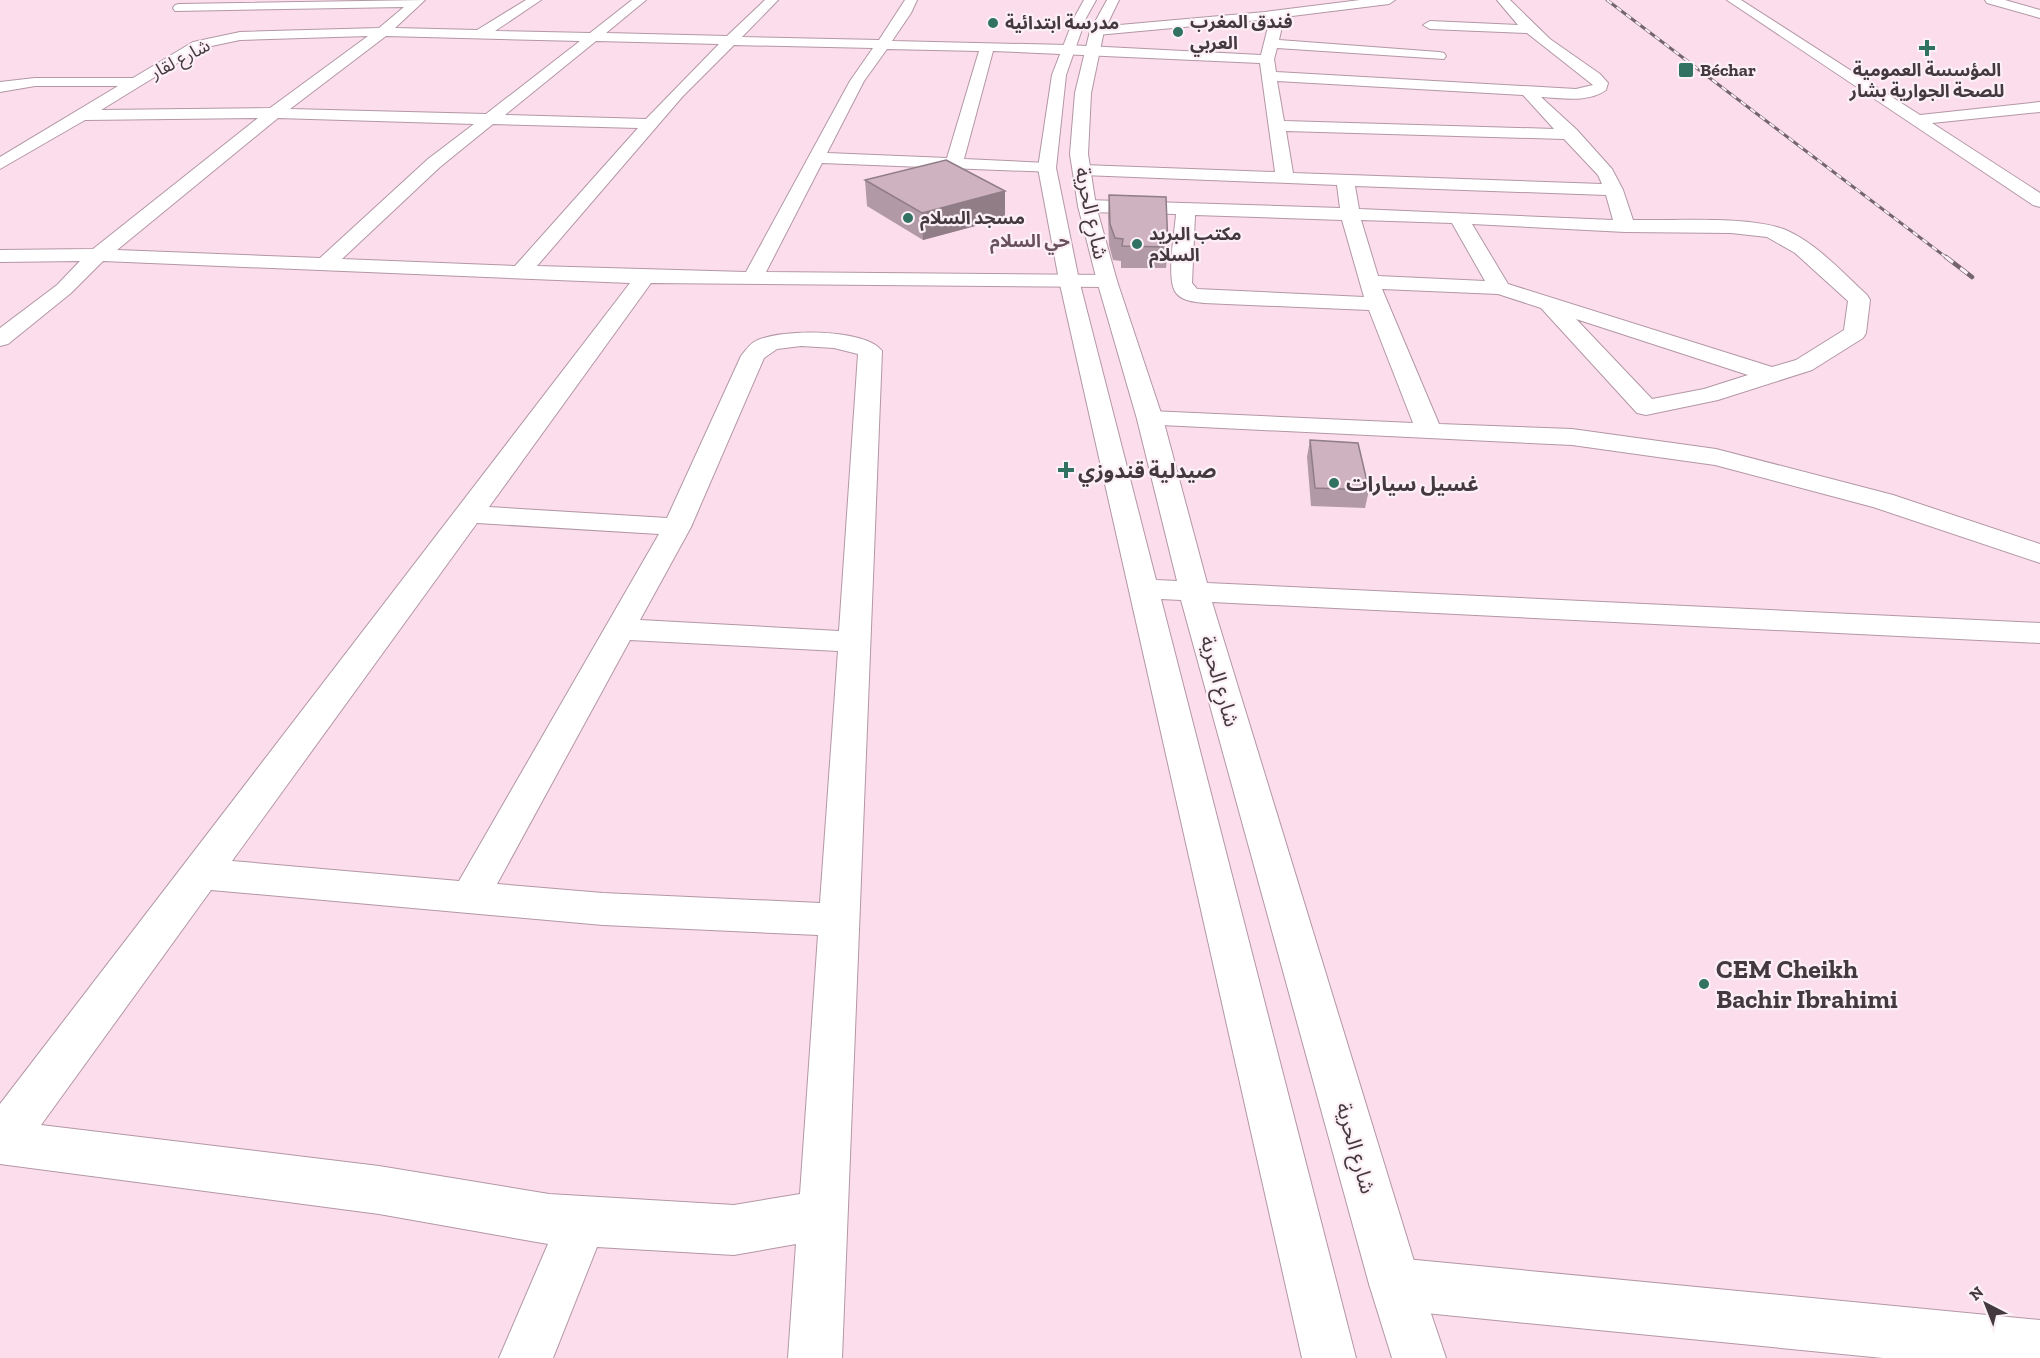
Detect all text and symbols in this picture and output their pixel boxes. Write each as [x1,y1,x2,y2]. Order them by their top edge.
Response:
place label: فندق المغرب العربي [1190,11,1293,57]
place label: مدرسة ابتدائية [1005,12,1119,34]
marker: مدرسة ابتدائية [986,16,1000,30]
marker: فندق المغرب العربي [1171,25,1185,39]
street label: شارع لقار [145,34,215,87]
marker: المؤسسة العمومية للصحة الجوارية بشار [1918,39,1936,57]
place label: Béchar [1700,59,1756,81]
place label: المؤسسة العمومية للصحة الجوارية بشار [1849,59,2004,102]
marker: Béchar [1677,61,1695,79]
street label: شارع الحرية [1067,165,1114,262]
place label: مسجد السلام [920,207,1025,231]
marker: مسجد السلام [901,211,915,225]
place label: مكتب البريد السلام [1149,223,1241,268]
district label: حي السلام [990,230,1070,255]
marker: مكتب البريد السلام [1130,237,1144,251]
place label: صيدلية قندوزي [1078,458,1216,487]
marker: صيدلية قندوزي [1059,463,1073,477]
place label: غسيل سيارات [1346,471,1479,496]
marker: غسيل سيارات [1327,476,1341,490]
street label: شارع الحرية [1192,633,1245,730]
place label: CEM Cheikh Bachir Ibrahimi [1716,953,1898,1015]
marker: CEM Cheikh Bachir Ibrahimi [1697,977,1711,991]
street label: شارع الحرية [1328,1100,1381,1197]
north arrow [1956,1274,2016,1334]
text: N [1965,1282,1987,1304]

